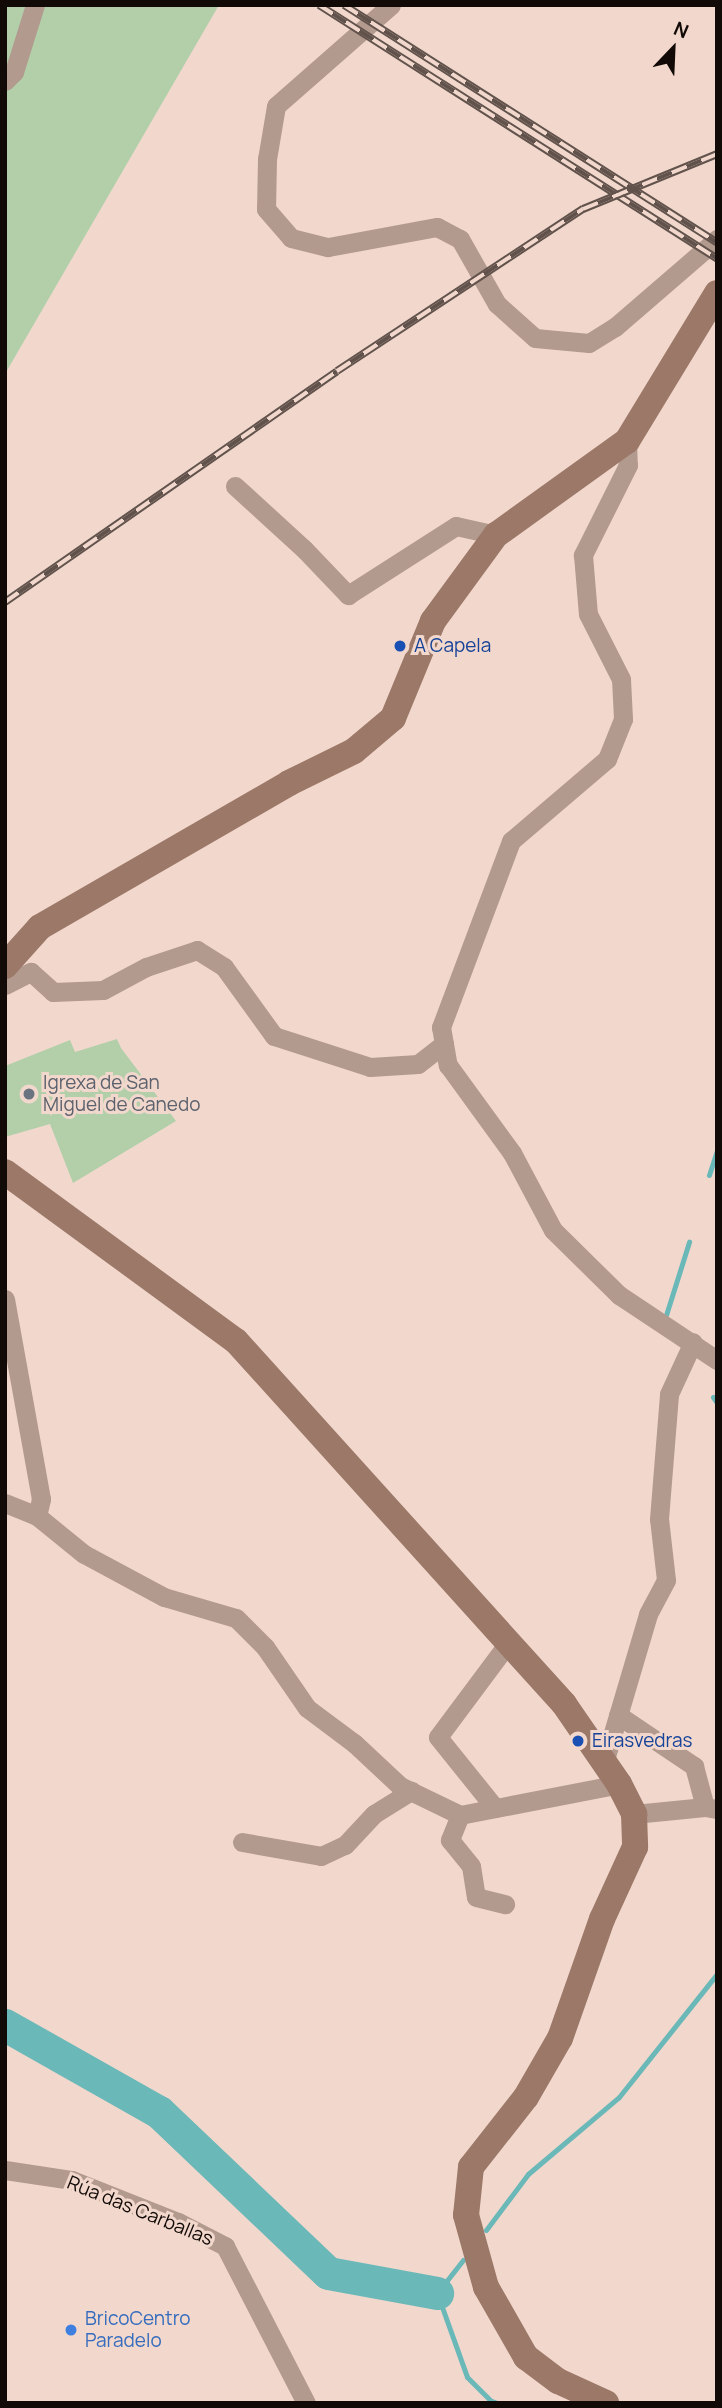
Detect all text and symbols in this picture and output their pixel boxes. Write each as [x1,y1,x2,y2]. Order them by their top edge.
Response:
north arrow [638,14,708,84]
text: N [670,15,693,44]
place label: A Capela [414,635,491,657]
marker: A Capela [392,638,408,654]
place label: Igrexa de San Miguel de Canedo [43,1072,200,1116]
marker: Igrexa de San Miguel de Canedo [21,1086,37,1102]
place label: Eirasvedras [592,1730,693,1752]
marker: Eirasvedras [570,1733,586,1749]
street label: Rúa das Carballas [64,2171,216,2251]
place label: BricoCentro Paradelo [85,2308,191,2352]
marker: BricoCentro Paradelo [63,2322,79,2338]

